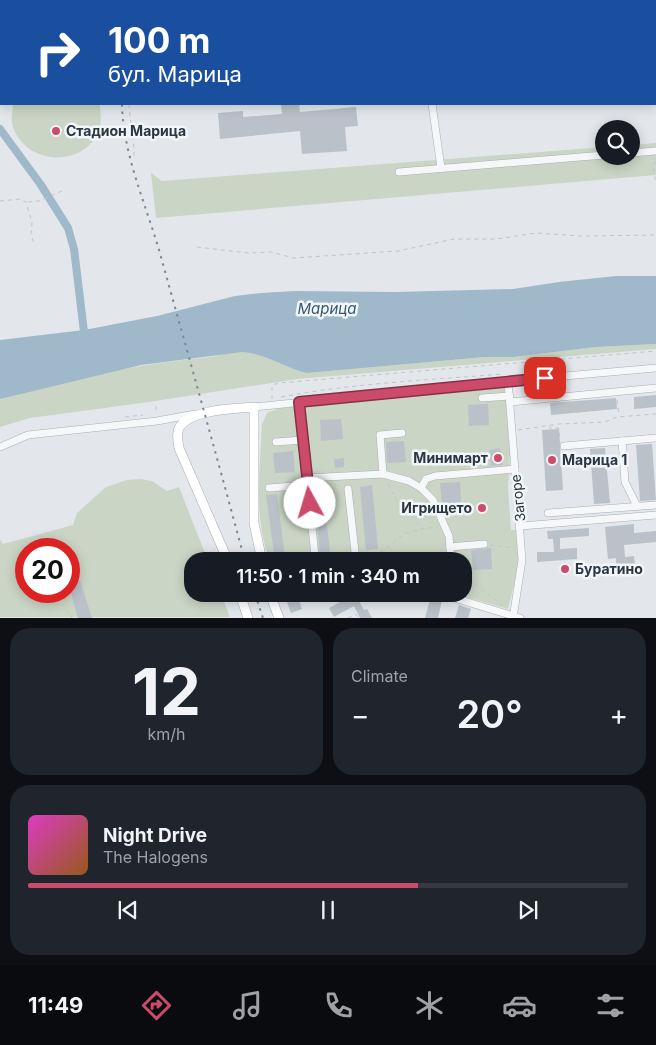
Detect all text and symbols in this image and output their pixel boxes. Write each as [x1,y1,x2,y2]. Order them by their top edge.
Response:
text: 100 m [108,19,211,61]
icon: right [25,20,90,85]
text: бул. Марица [108,61,242,87]
map controls [595,120,640,165]
button: search [595,120,640,165]
place label: Стадион Марица [66,122,186,139]
marker: Стадион Марица [50,125,62,137]
water label: Марица [298,299,357,318]
pin [524,357,566,399]
icon: arrive [531,364,559,392]
place label: Минимарт [413,449,488,466]
place label: Марица 1 [562,451,627,468]
marker: Минимарт [492,452,504,464]
marker: Марица 1 [546,454,558,466]
street label: Загоре [507,474,528,523]
position arrow [283,476,335,528]
place label: Игрището [401,499,472,516]
marker: Игрището [476,502,488,514]
speed limit sign: 20 [15,538,80,603]
place label: Буратино [575,560,643,577]
marker: Буратино [559,563,571,575]
text: 11:50 · 1 min · 340 m [236,565,420,588]
text: 12 [132,652,201,731]
text: Climate [351,666,408,686]
text: 20° [456,691,523,737]
text: − [351,698,370,732]
text: + [609,698,628,732]
text: km/h [147,724,186,744]
text: Night Drive [103,824,207,847]
text: The Halogens [103,847,208,867]
icon: previous [114,896,142,924]
icon: pause [314,896,342,924]
icon: next [514,896,542,924]
icon: directions [139,988,174,1023]
icon: music [230,988,265,1023]
icon: phone [321,988,356,1023]
icon: climate [412,988,447,1023]
icon: car [502,988,537,1023]
icon: filters [593,988,628,1023]
text: 11:49 [28,992,83,1018]

